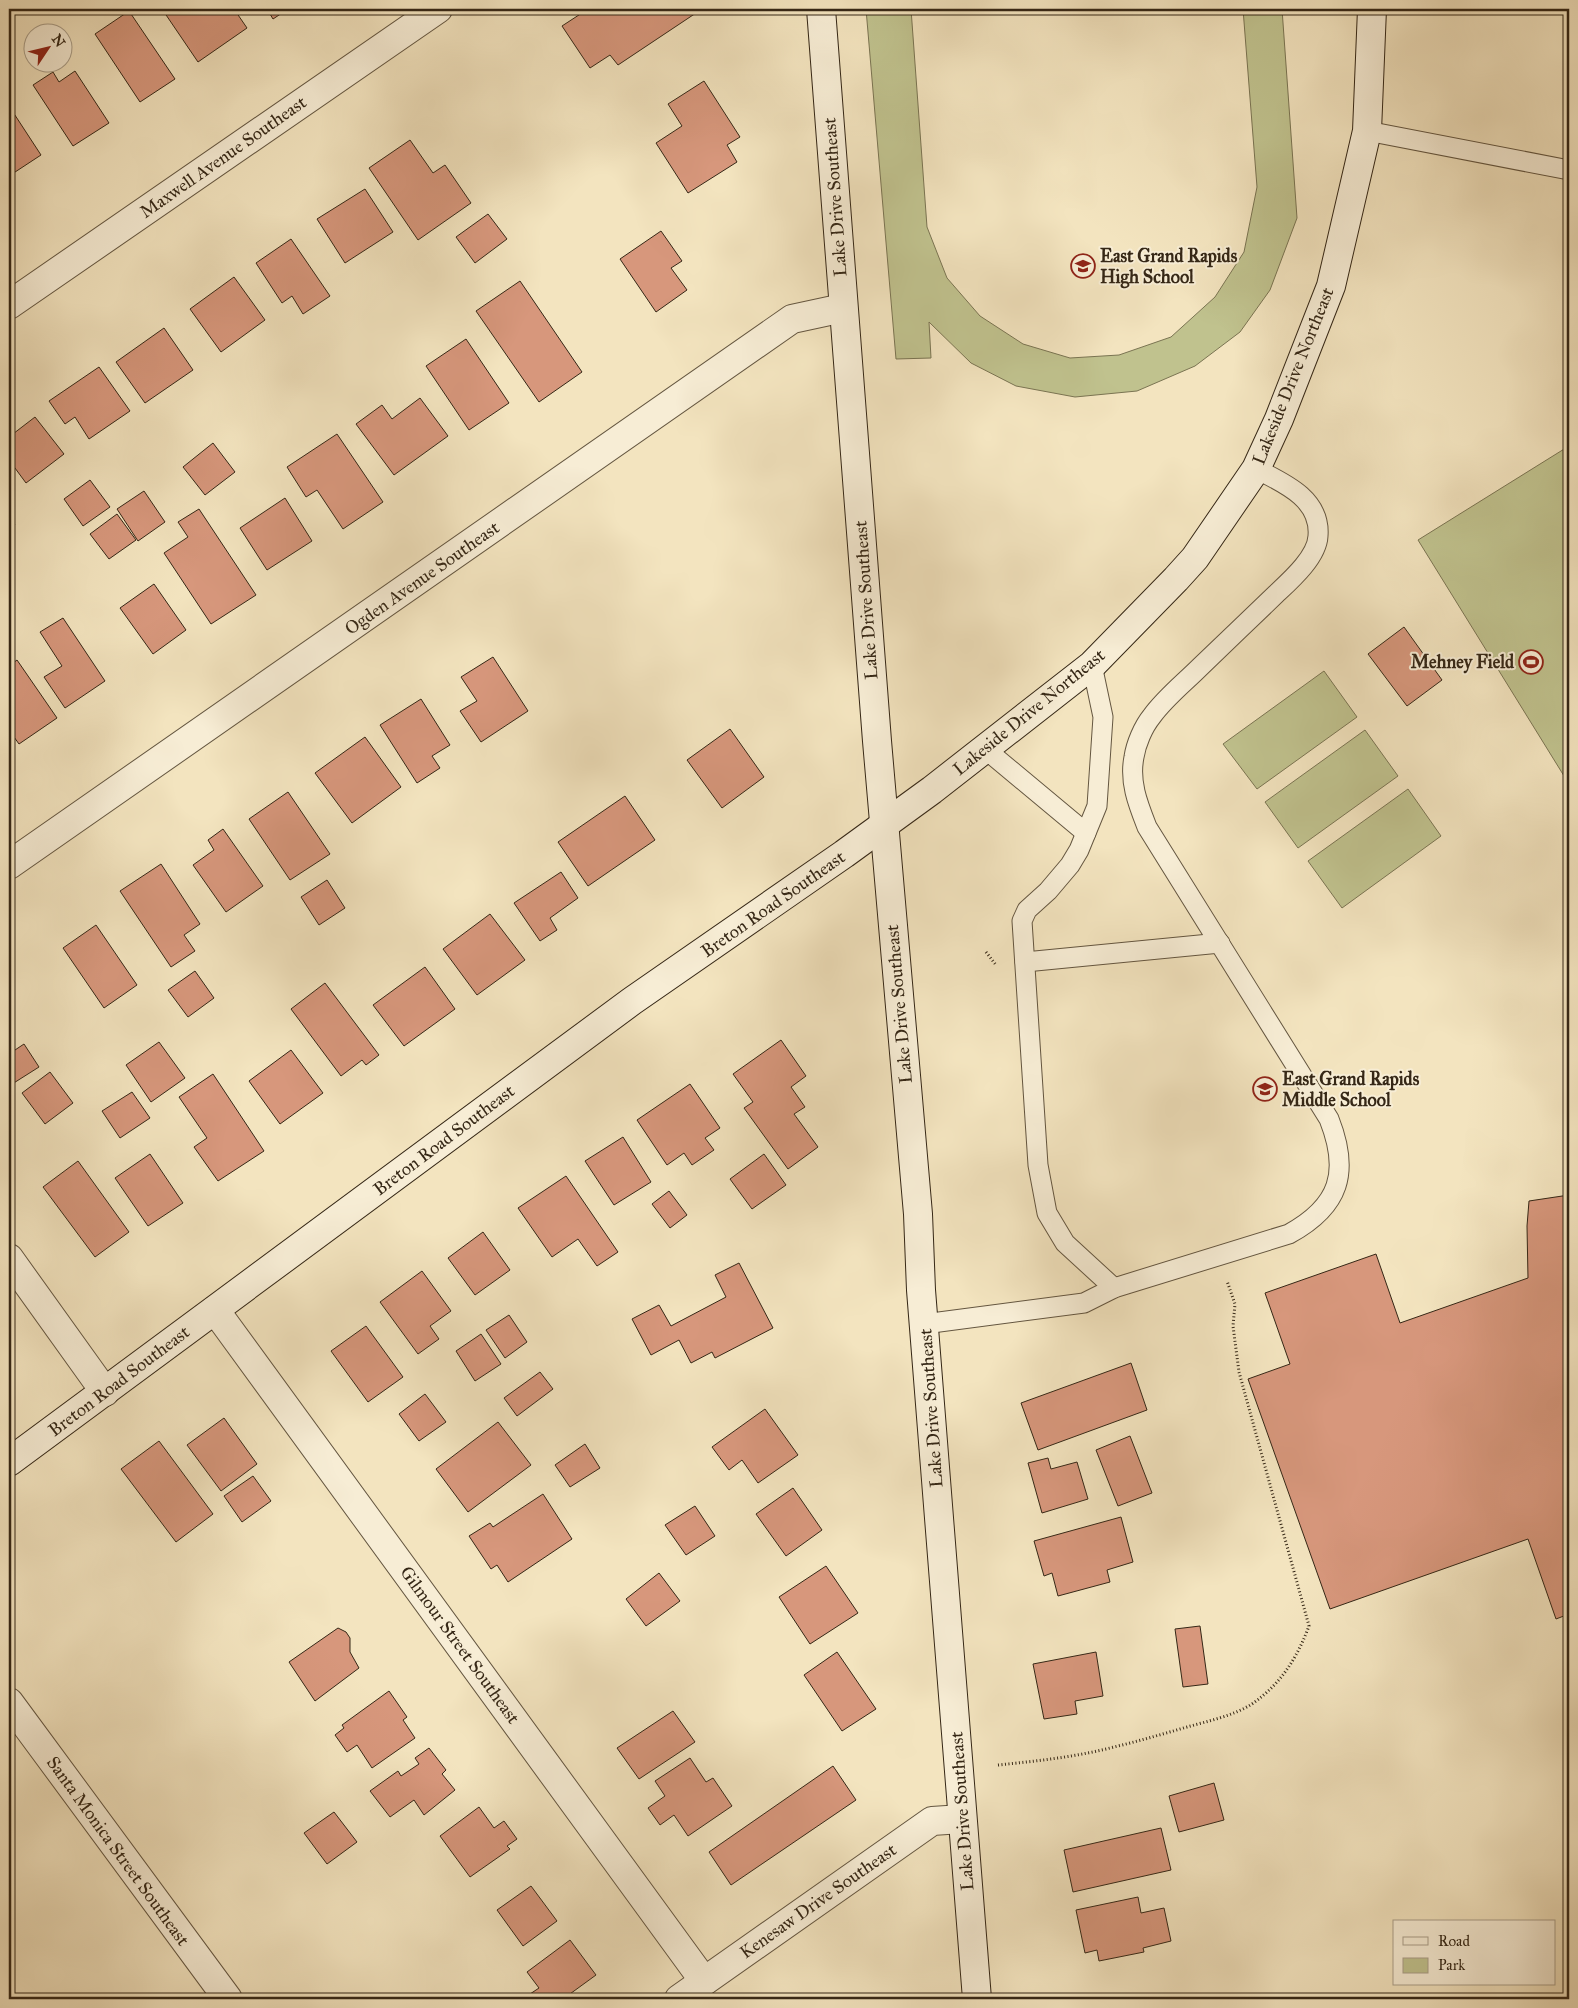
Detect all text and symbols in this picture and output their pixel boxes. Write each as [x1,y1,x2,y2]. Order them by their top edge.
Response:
north arrow [22,22,72,72]
text: N [48,31,69,51]
street label: Maxwell Avenue Southeast [135,91,311,223]
street label: Lake Drive Southeast [818,116,852,277]
place label: East Grand Rapids High School [1100,245,1238,289]
school or university icon: East Grand Rapids High School [1070,253,1096,279]
street label: Lakeside Drive Northeast [1247,284,1339,468]
street label: Ogden Avenue Southeast [340,516,505,641]
street label: Lake Drive Southeast [849,519,883,680]
street label: Lakeside Drive Northeast [949,644,1110,780]
sports icon: Mehney Field [1518,649,1544,675]
place label: Mehney Field [1411,651,1515,674]
street label: Breton Road Southeast [697,846,850,962]
street label: Lake Drive Southeast [881,923,917,1084]
place label: East Grand Rapids Middle School [1282,1068,1420,1111]
school or university icon: East Grand Rapids Middle School [1252,1076,1278,1102]
street label: Breton Road Southeast [369,1079,519,1200]
street label: Breton Road Southeast [44,1320,194,1441]
street label: Lake Drive Southeast [914,1327,948,1488]
street label: Gilmour Street Southeast [395,1562,525,1729]
street label: Lake Drive Southeast [945,1730,979,1891]
street label: Santa Monica Street Southeast [42,1752,195,1951]
street label: Kenesaw Drive Southeast [735,1838,901,1963]
legend [1393,1920,1556,1986]
text: Road [1438,1932,1470,1950]
text: Park [1438,1956,1465,1974]

